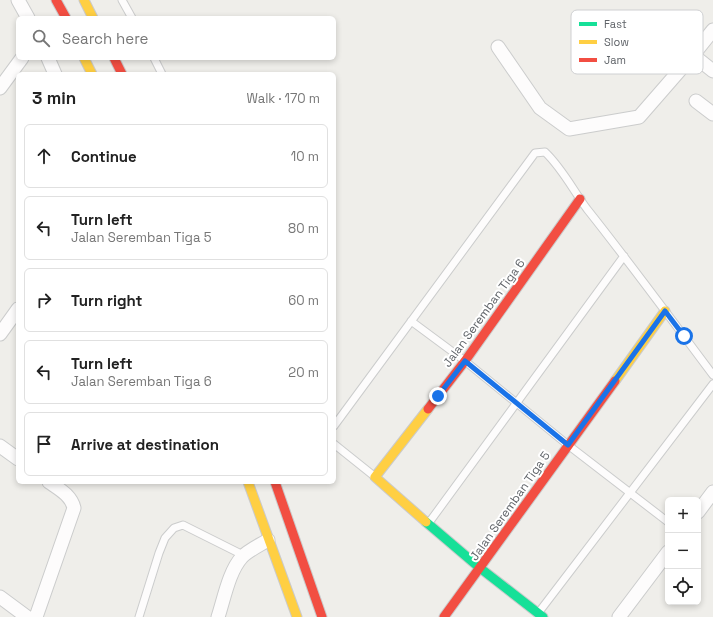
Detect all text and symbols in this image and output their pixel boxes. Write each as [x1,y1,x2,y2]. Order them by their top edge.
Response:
legend [571,10,703,74]
search box [16,16,336,60]
text: Fast [604,17,627,31]
icon: search [30,27,52,49]
text: Search here [62,29,148,48]
text: Slow [604,35,629,49]
text: Jam [604,53,626,67]
text: 3 min [32,87,76,109]
text: Walk · 170 m [246,90,320,107]
icon: ahead [33,145,55,167]
text: Continue [71,147,137,166]
text: 10 m [291,148,319,165]
text: Turn left [71,210,133,229]
icon: left [33,217,55,239]
text: 80 m [288,220,319,237]
text: Jalan Seremban Tiga 5 [71,229,212,246]
street label: Jalan Seremban Tiga 6 [439,256,529,370]
icon: right [33,289,55,311]
text: Turn right [71,291,142,310]
text: 60 m [288,292,319,309]
route start [675,327,693,345]
text: Turn left [71,354,133,373]
icon: left [33,361,55,383]
text: 20 m [288,364,319,381]
text: Jalan Seremban Tiga 6 [71,373,212,390]
route end [429,387,447,405]
icon: arrive [33,433,55,455]
text: Arrive at destination [71,435,219,454]
street label: Jalan Seremban Tiga 5 [466,448,554,564]
map controls [665,497,701,605]
button: + [665,497,701,533]
button: − [665,533,701,569]
button: locate [665,569,701,605]

